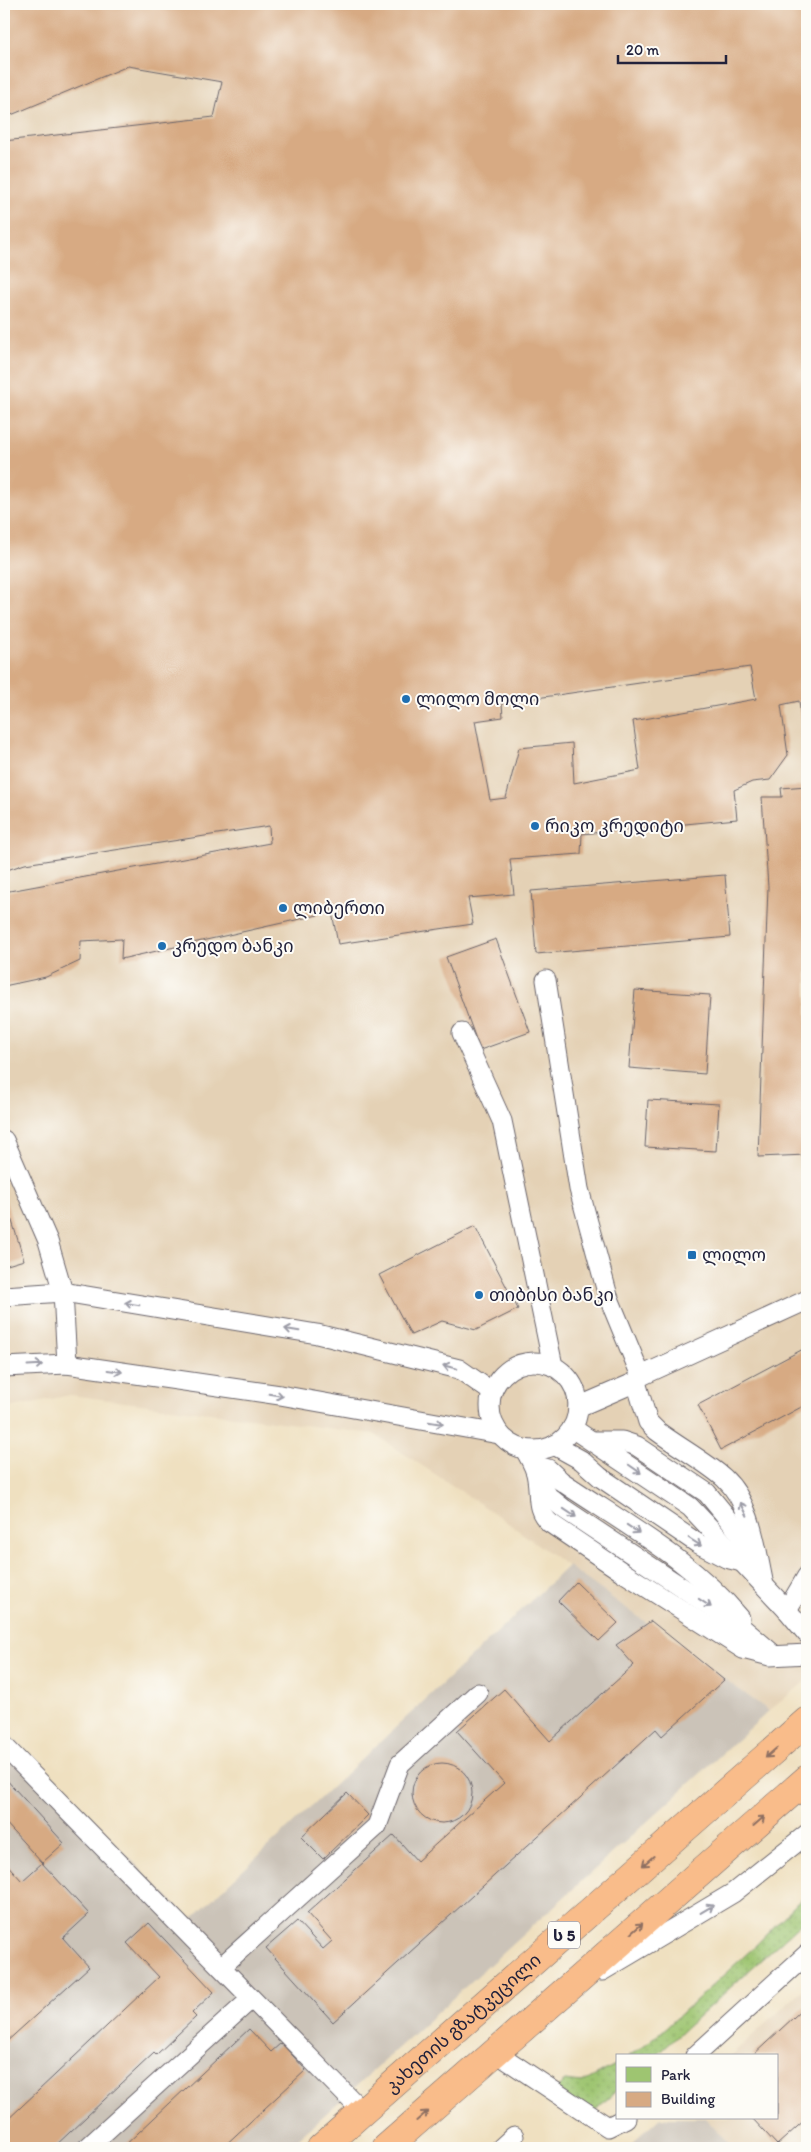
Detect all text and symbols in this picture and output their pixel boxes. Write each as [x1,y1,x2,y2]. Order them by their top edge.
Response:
scale bar [618,32,726,64]
text: 20 m [626,41,660,59]
place label: ლილო მოლი [416,688,539,710]
marker: ლილო მოლი [400,693,412,705]
place label: რიკო კრედიტი [545,815,684,837]
marker: რიკო კრედიტი [529,820,541,832]
place label: ლიბერთი [293,897,385,919]
marker: ლიბერთი [277,902,289,914]
place label: კრედო ბანკი [172,935,294,957]
marker: კრედო ბანკი [156,940,168,952]
place label: ლილო [702,1244,766,1266]
marker: ლილო [686,1249,698,1261]
place label: თიბისი ბანკი [489,1284,614,1306]
marker: თიბისი ბანკი [473,1289,485,1301]
one-way arrow [124,1298,140,1308]
one-way arrow [284,1325,300,1335]
one-way arrow [27,1361,43,1370]
one-way arrow [443,1362,459,1371]
one-way arrow [107,1366,123,1376]
one-way arrow [267,1390,283,1400]
one-way arrow [427,1419,443,1429]
one-way arrow [628,1464,642,1474]
one-way arrow [739,1502,748,1517]
one-way arrow [563,1508,577,1518]
one-way arrow [625,1524,639,1534]
one-way arrow [688,1537,702,1547]
one-way arrow [698,1598,712,1608]
one-way arrow [764,1748,777,1759]
one-way arrow [752,1816,765,1827]
one-way arrow [642,1855,655,1866]
one-way arrow [700,1903,714,1913]
road number: ს 5 [548,1922,580,1948]
one-way arrow [630,1923,643,1934]
street label: კახეთის გზატკეცილი [380,1949,545,2098]
legend [616,2054,778,2120]
text: Park [661,2066,691,2084]
text: Building [661,2090,715,2108]
one-way arrow [416,2110,429,2122]

